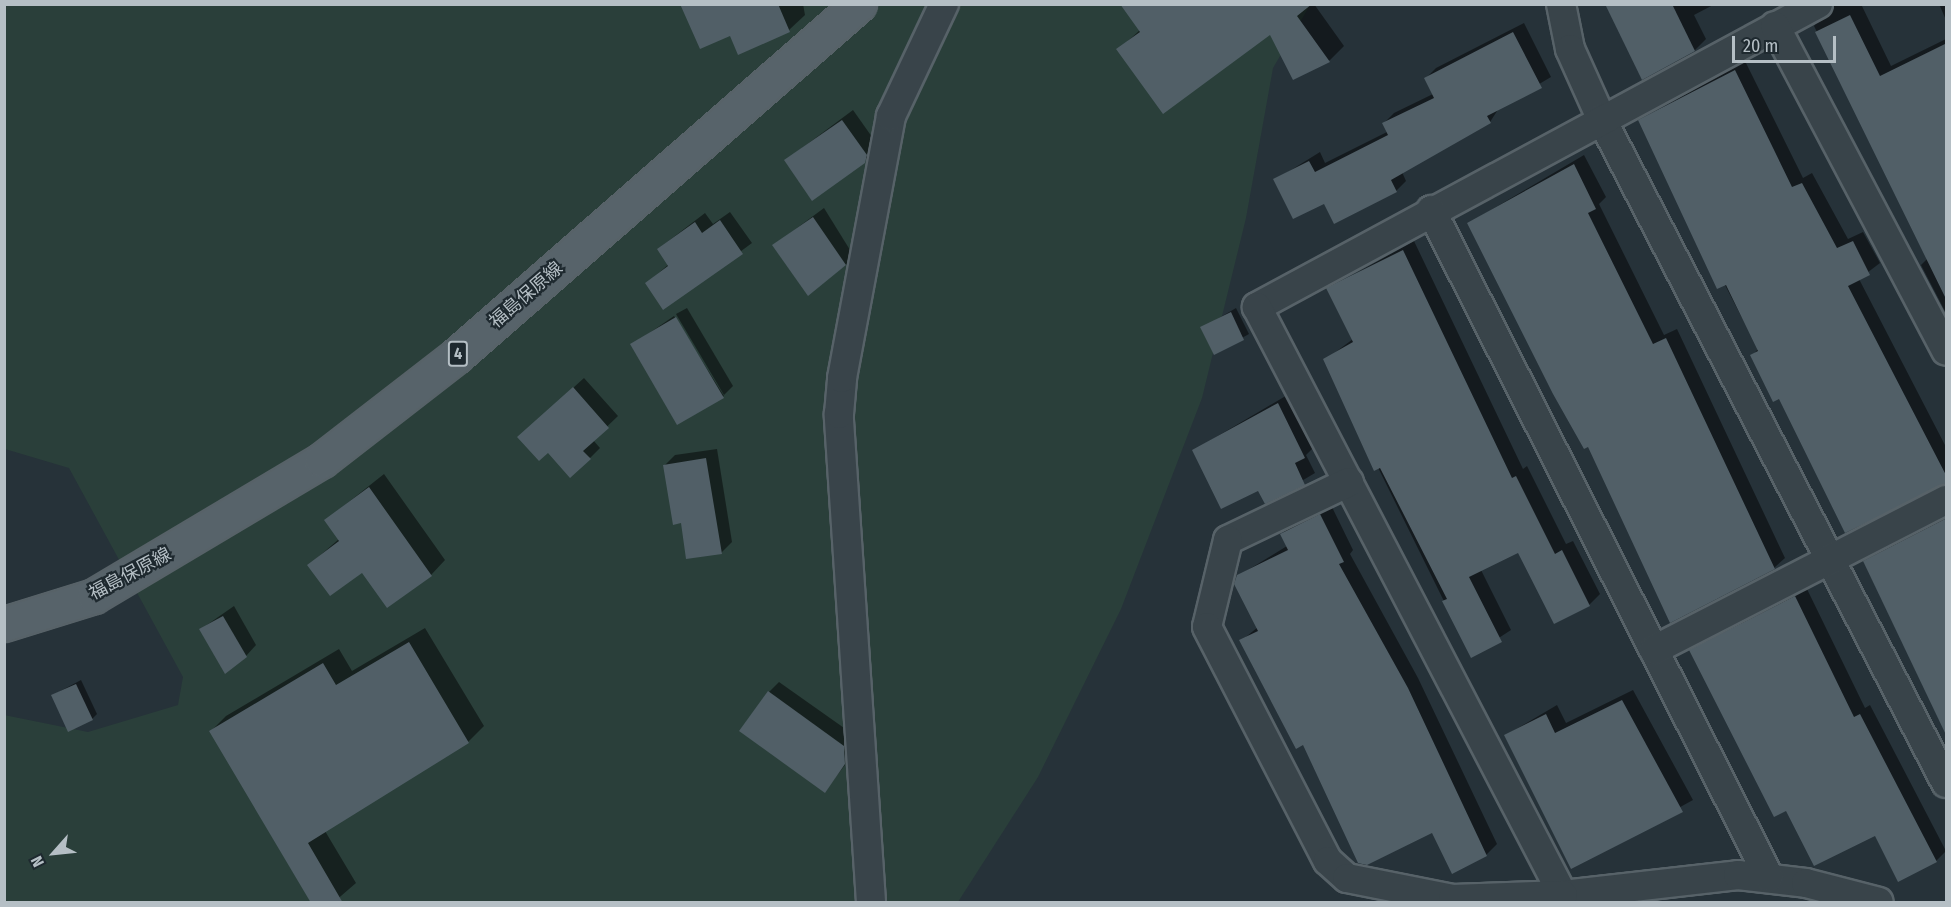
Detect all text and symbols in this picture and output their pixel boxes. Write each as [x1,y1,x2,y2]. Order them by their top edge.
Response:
scale bar [1735,24,1838,62]
text: 20 m [1743,35,1778,57]
street label: 福島保原線 [485,257,567,333]
road number: 4 [448,341,468,367]
street label: 福島保原線 [85,543,175,605]
north arrow [24,823,84,883]
text: N [27,853,48,870]

